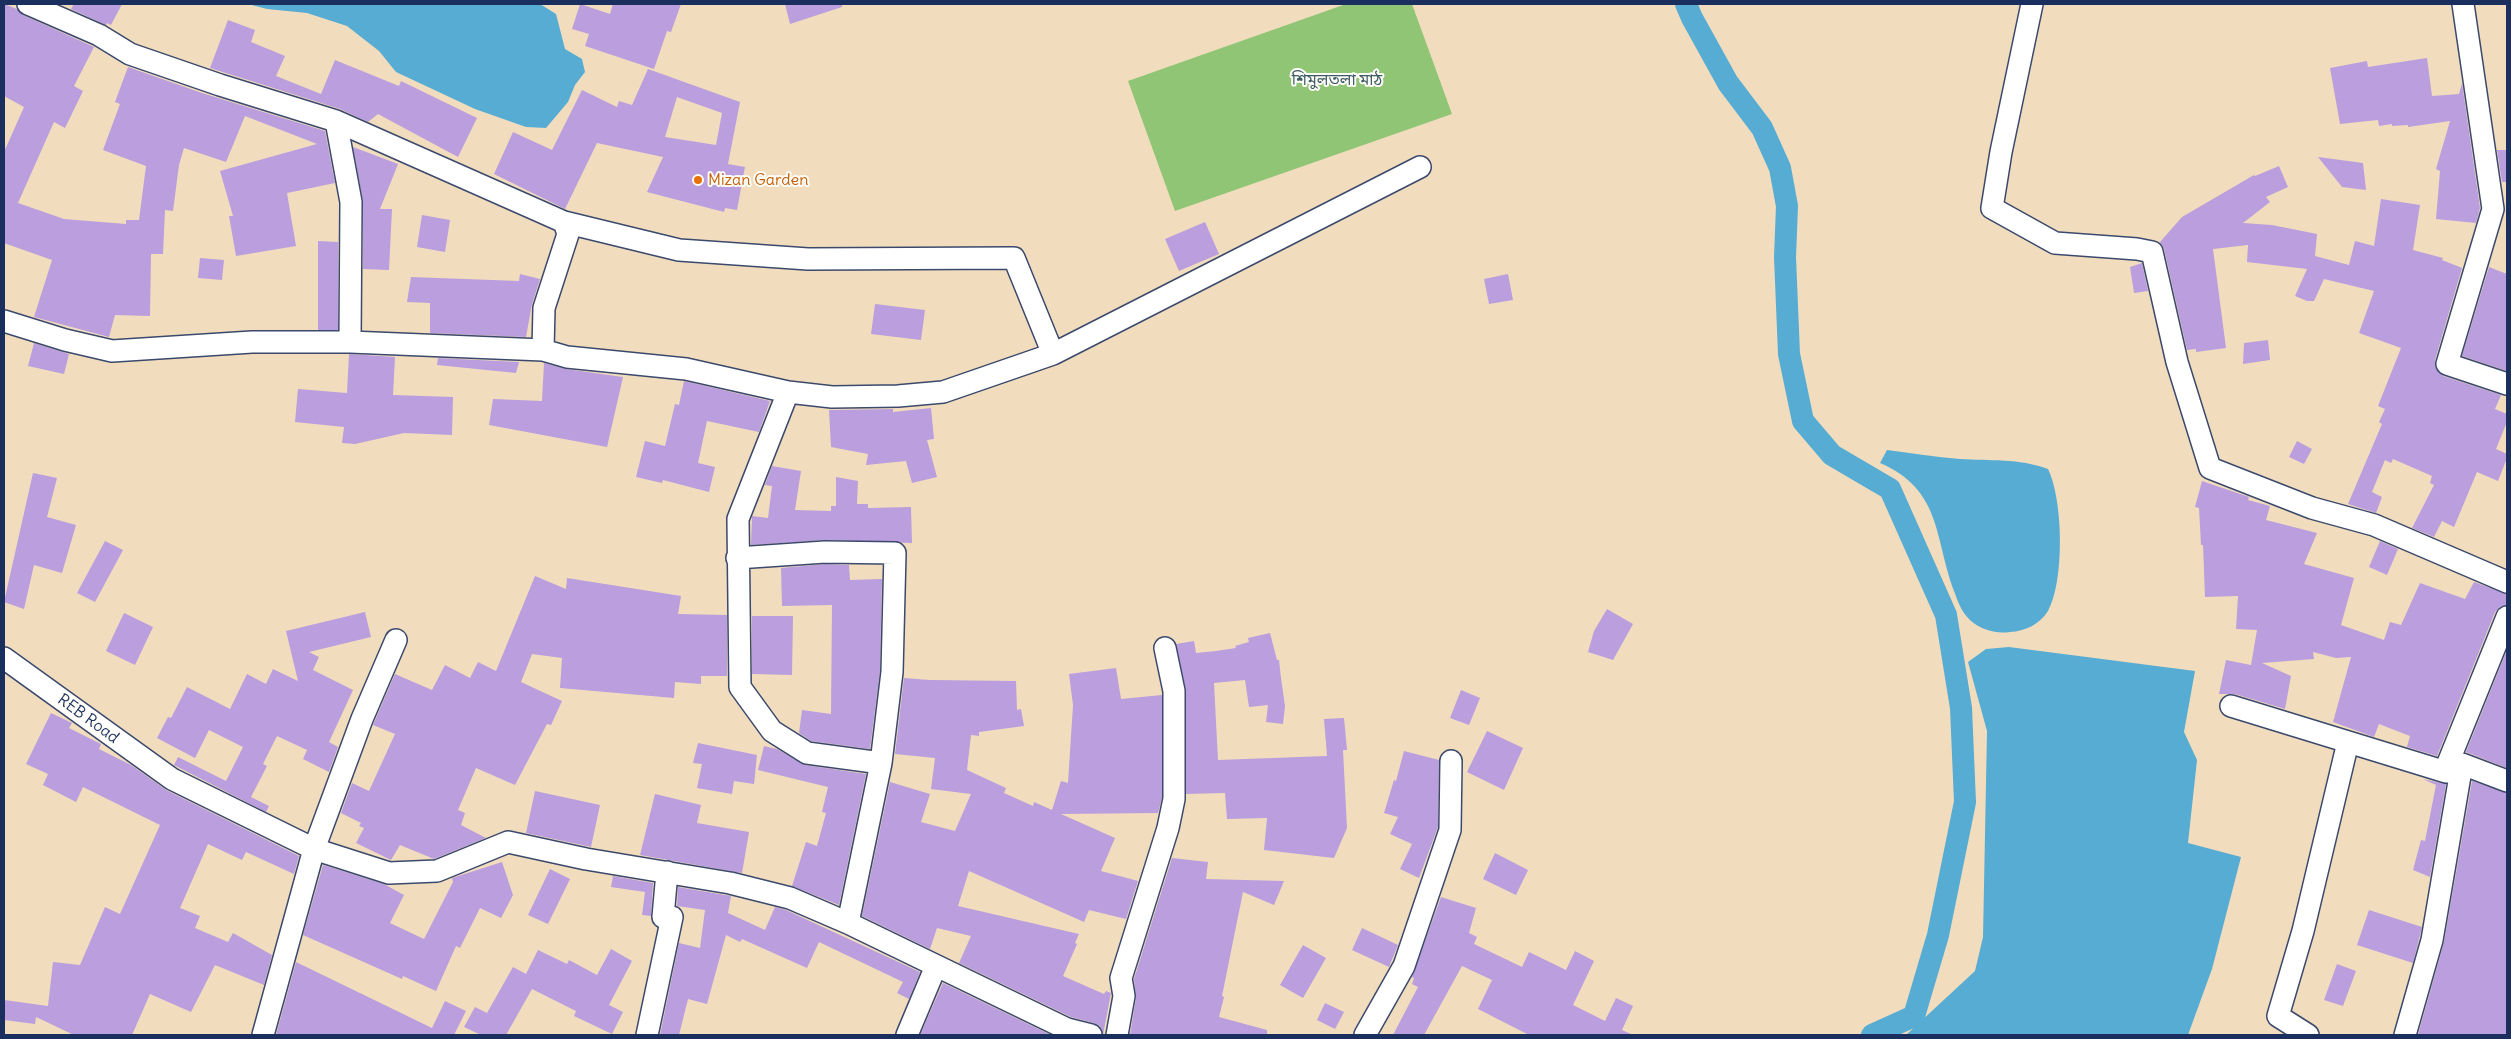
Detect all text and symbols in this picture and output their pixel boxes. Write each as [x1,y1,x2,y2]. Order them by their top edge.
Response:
park label: শিমুলতলা মাঠ [1292,70,1382,90]
place label: Mizan Garden [708,170,808,190]
marker: Mizan Garden [692,174,704,186]
street label: REB Road [53,690,123,748]

